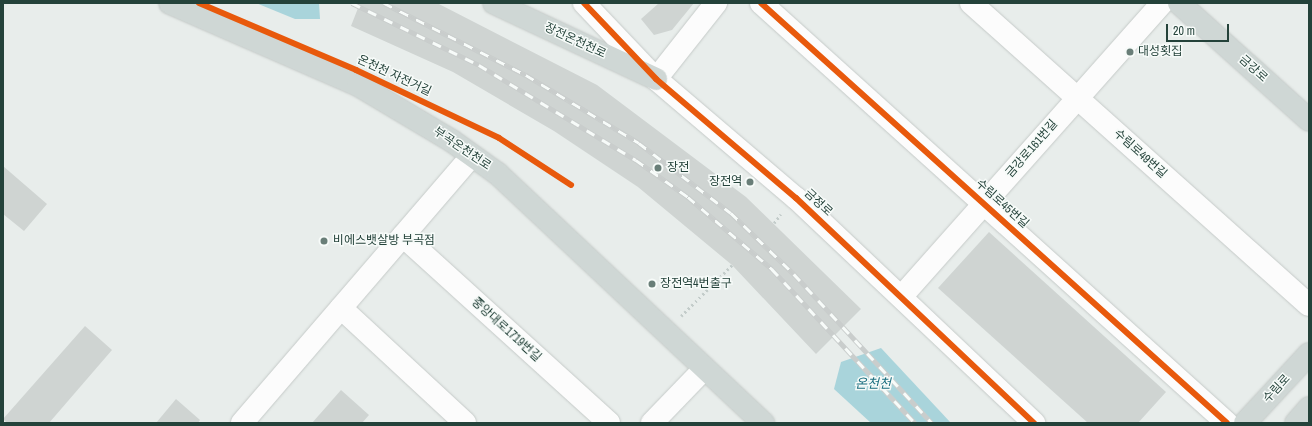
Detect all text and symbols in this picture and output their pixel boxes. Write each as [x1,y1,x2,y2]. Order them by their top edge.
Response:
scale bar [1168,16,1231,42]
street label: 장전온천천로 [542,20,608,62]
text: 20 m [1173,23,1195,39]
place label: 대성횟집 [1138,45,1182,59]
marker: 대성횟집 [1125,47,1135,57]
street label: 온천천 자전거길 [355,53,433,99]
street label: 금강로 [1236,53,1270,85]
street label: 금강로161번길 [1003,117,1061,181]
street label: 부곡온천천로 [431,125,493,173]
street label: 수림로49번길 [1111,127,1169,181]
place label: 장전 [667,161,689,175]
marker: 장전 [652,162,664,174]
place label: 장전역 [709,175,742,189]
marker: 장전역 [745,177,755,187]
street label: 수림로45번길 [973,177,1031,231]
street label: 금정로 [801,186,835,220]
place label: 비에스뱃살방 부곡점 [333,234,435,248]
marker: 비에스뱃살방 부곡점 [318,235,330,247]
place label: 장전역4번출구 [660,277,732,291]
marker: 장전역4번출구 [647,279,657,289]
street label: 중앙대로1719번길 [468,295,544,365]
street label: 수림로 [1260,372,1294,406]
water label: 온천천 [855,376,891,392]

